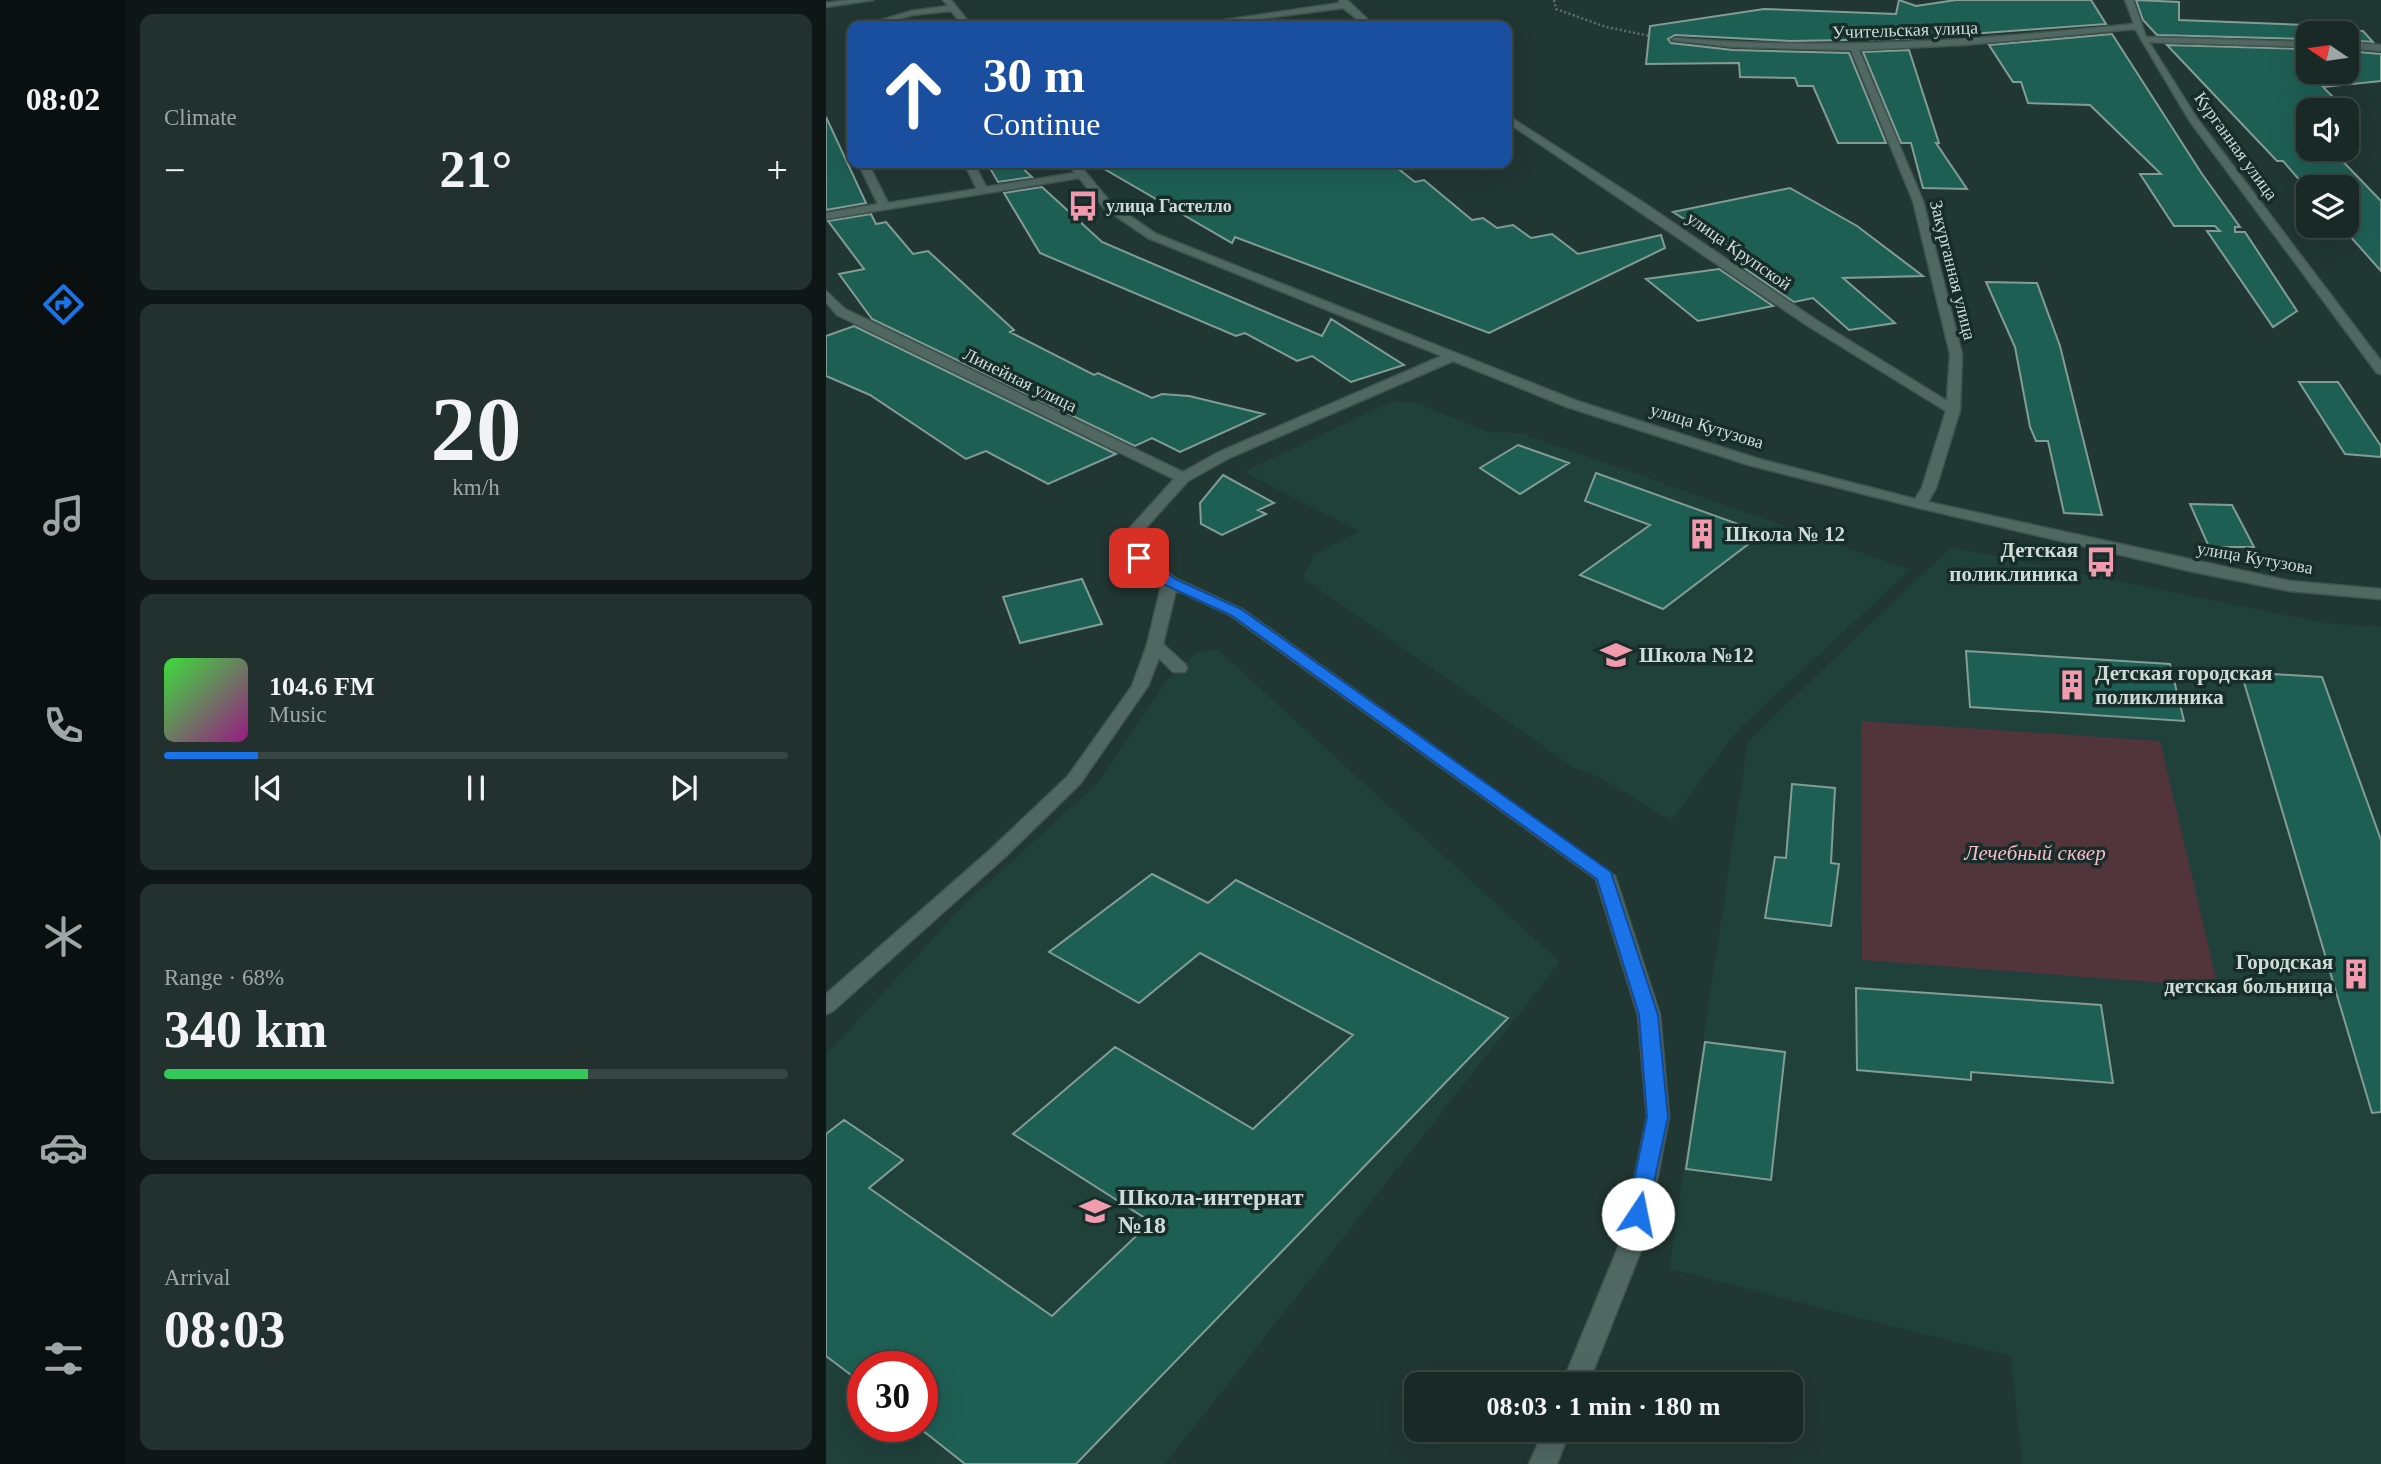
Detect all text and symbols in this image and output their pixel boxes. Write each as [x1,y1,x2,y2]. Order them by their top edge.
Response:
street label: Учительская улица [1832,17,1978,43]
north arrow [2296,21,2359,84]
map controls [2296,21,2359,238]
text: 30 m [983,48,1085,103]
icon: ahead [868,49,959,140]
text: 08:02 [26,81,100,117]
street label: Курганная улица [2190,88,2282,204]
button: sound [2296,98,2359,161]
text: Climate [164,105,237,130]
text: Continue [983,106,1100,142]
text: 21° [440,141,512,198]
text: − [164,149,185,191]
text: + [767,149,788,191]
button: layers [2296,175,2359,238]
bus stop icon: улица Гастелло [1066,189,1100,223]
place label: улица Гастелло [1106,196,1232,216]
street label: Закурганная улица [1926,198,1980,342]
street label: улица Крупской [1683,208,1795,295]
icon: directions [39,280,88,329]
street label: Линейная улица [960,344,1080,416]
text: 20 [431,379,522,480]
street label: улица Кутузова [1648,399,1766,453]
text: km/h [452,475,500,500]
icon: music [39,491,88,540]
building icon: Школа № 12 [1685,517,1719,551]
place label: Школа № 12 [1725,522,1845,546]
pin [1109,528,1169,588]
place label: Детская поликлиника [1949,538,2078,586]
street label: улица Кутузова [2195,538,2315,578]
icon: arrive [1120,539,1158,577]
bus stop icon: Детская поликлиника [2084,545,2118,579]
school or university icon: Школа №12 [1599,638,1633,672]
place label: Школа №12 [1639,643,1754,667]
place label: Детская городская поликлиника [2095,661,2273,709]
building icon: Детская городская поликлиника [2055,668,2089,702]
text: 104.6 FM [269,672,374,701]
icon: phone [39,701,88,750]
text: Music [269,702,327,727]
icon: previous [249,769,287,807]
icon: pause [457,769,495,807]
icon: next [665,769,703,807]
park label: Лечебный сквер [1963,841,2106,865]
icon: climate [39,912,88,961]
place label: Городская детская больница [2164,950,2333,998]
building icon: Городская детская больница [2339,957,2373,991]
text: Range · 68% [164,965,284,990]
text: 340 km [164,1001,327,1058]
icon: car [39,1123,88,1172]
position arrow [1601,1177,1675,1251]
place label: Школа-интернат №18 [1118,1184,1304,1238]
school or university icon: Школа-интернат №18 [1078,1194,1112,1228]
text: Arrival [164,1265,230,1290]
text: 08:03 [164,1301,285,1358]
icon: filters [39,1334,88,1383]
speed limit sign: 30 [847,1351,938,1442]
text: 08:03 · 1 min · 180 m [1487,1392,1721,1421]

